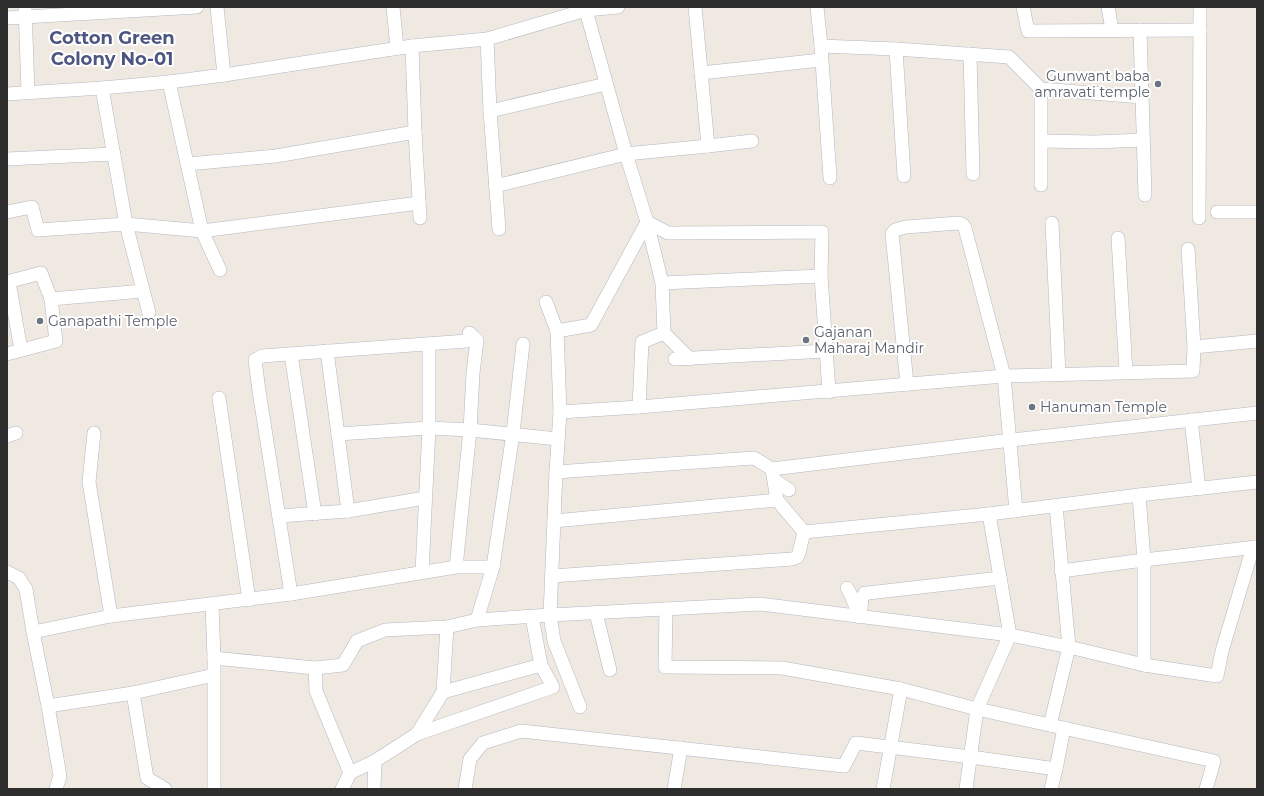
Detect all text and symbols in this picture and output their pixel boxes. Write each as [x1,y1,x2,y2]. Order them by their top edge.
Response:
district label: Cotton Green Colony No-01 [49,27,175,70]
place label: Gunwant baba amravati temple [1035,67,1150,101]
marker: Gunwant baba amravati temple [1153,79,1163,89]
place label: Ganapathi Temple [48,312,177,330]
marker: Ganapathi Temple [35,316,45,326]
place label: Gajanan Maharaj Mandir [814,323,925,357]
marker: Gajanan Maharaj Mandir [801,335,811,345]
place label: Hanuman Temple [1040,398,1167,416]
marker: Hanuman Temple [1027,402,1037,412]

